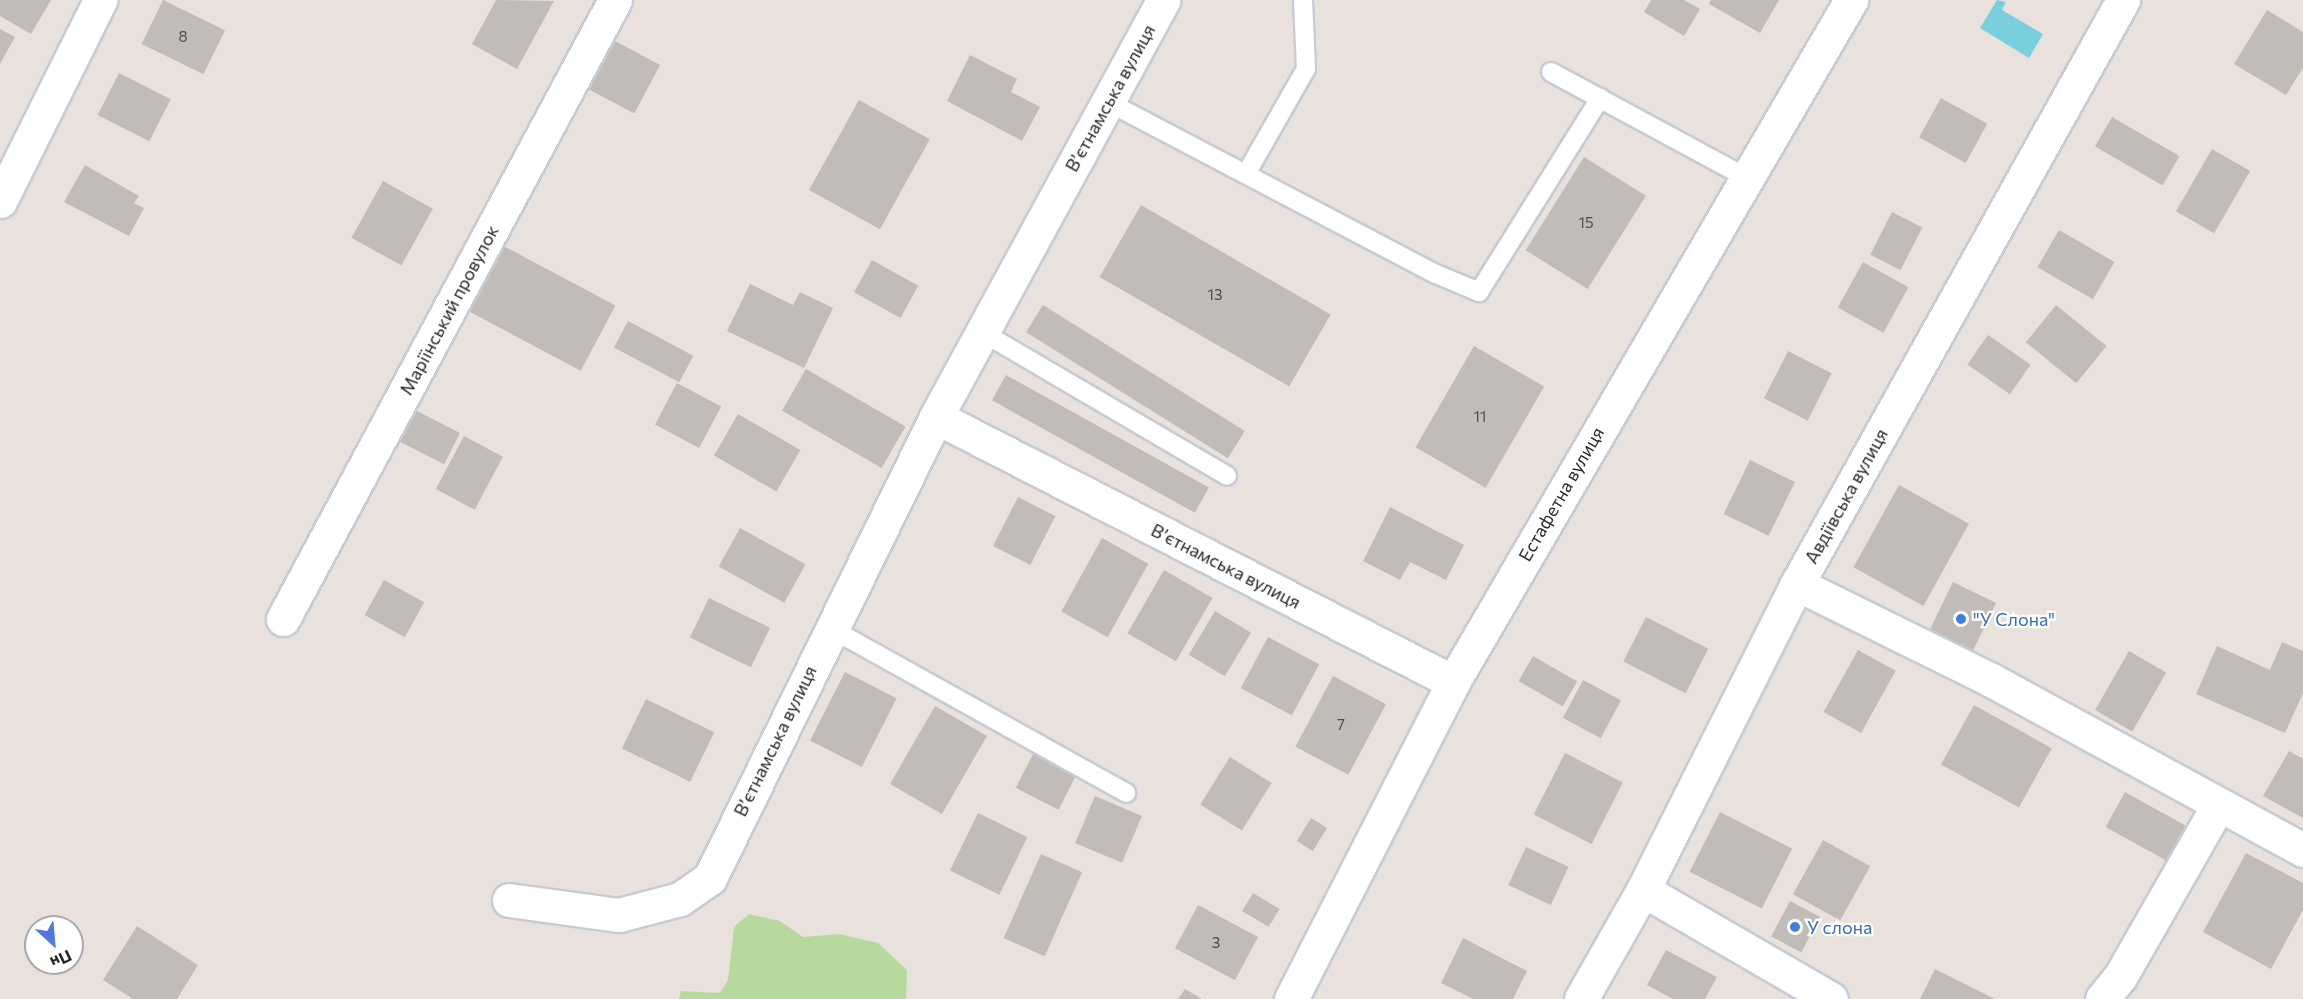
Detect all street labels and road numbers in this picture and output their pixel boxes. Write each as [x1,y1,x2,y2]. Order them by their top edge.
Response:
street label: Вʼєтнамська вулиця [1061,21,1159,175]
street label: Маріїнський провулок [395,221,503,399]
street label: Естафетна вулиця [1514,423,1608,565]
street label: Авдіївська вулиця [1800,425,1892,567]
street label: Вʼєтнамська вулиця [1148,519,1304,613]
street label: Вʼєтнамська вулиця [729,662,821,820]

